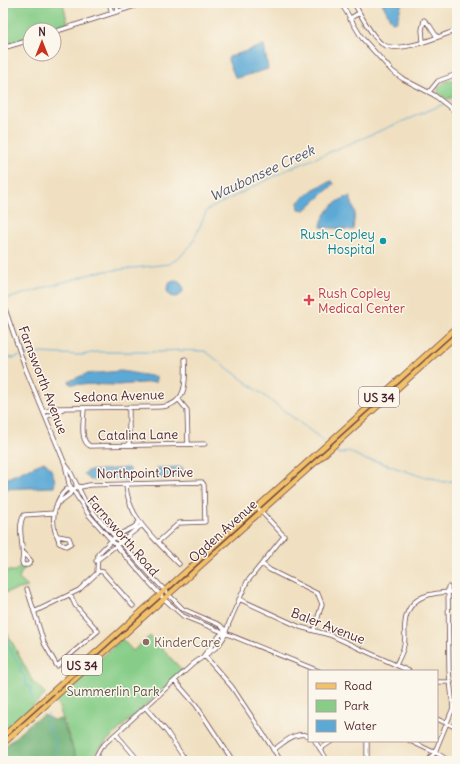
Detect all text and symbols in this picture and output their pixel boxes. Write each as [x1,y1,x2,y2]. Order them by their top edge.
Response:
north arrow [22,22,62,62]
text: N [38,25,46,39]
water label: Waubonsee Creek [207,140,318,205]
place label: Rush-Copley Hospital [300,226,375,258]
marker: Rush-Copley Hospital [378,236,388,246]
place label: Rush Copley Medical Center [318,285,406,317]
marker: Rush Copley Medical Center [303,294,315,306]
street label: Farnsworth Avenue [15,324,71,436]
street label: Sedona Avenue [73,386,165,406]
road number: US 34 [359,387,399,407]
street label: Catalina Lane [98,426,178,444]
street label: Northpoint Drive [97,464,193,482]
street label: Farnsworth Road [83,492,163,580]
street label: Ogden Avenue [185,496,261,566]
street label: Baler Avenue [289,604,367,648]
place label: KinderCare [154,634,220,651]
marker: KinderCare [141,637,151,647]
road number: US 34 [62,655,102,675]
legend [308,670,438,742]
text: Road [344,678,372,693]
park label: Summerlin Park [66,683,160,700]
text: Park [344,698,369,713]
text: Water [344,718,377,733]

